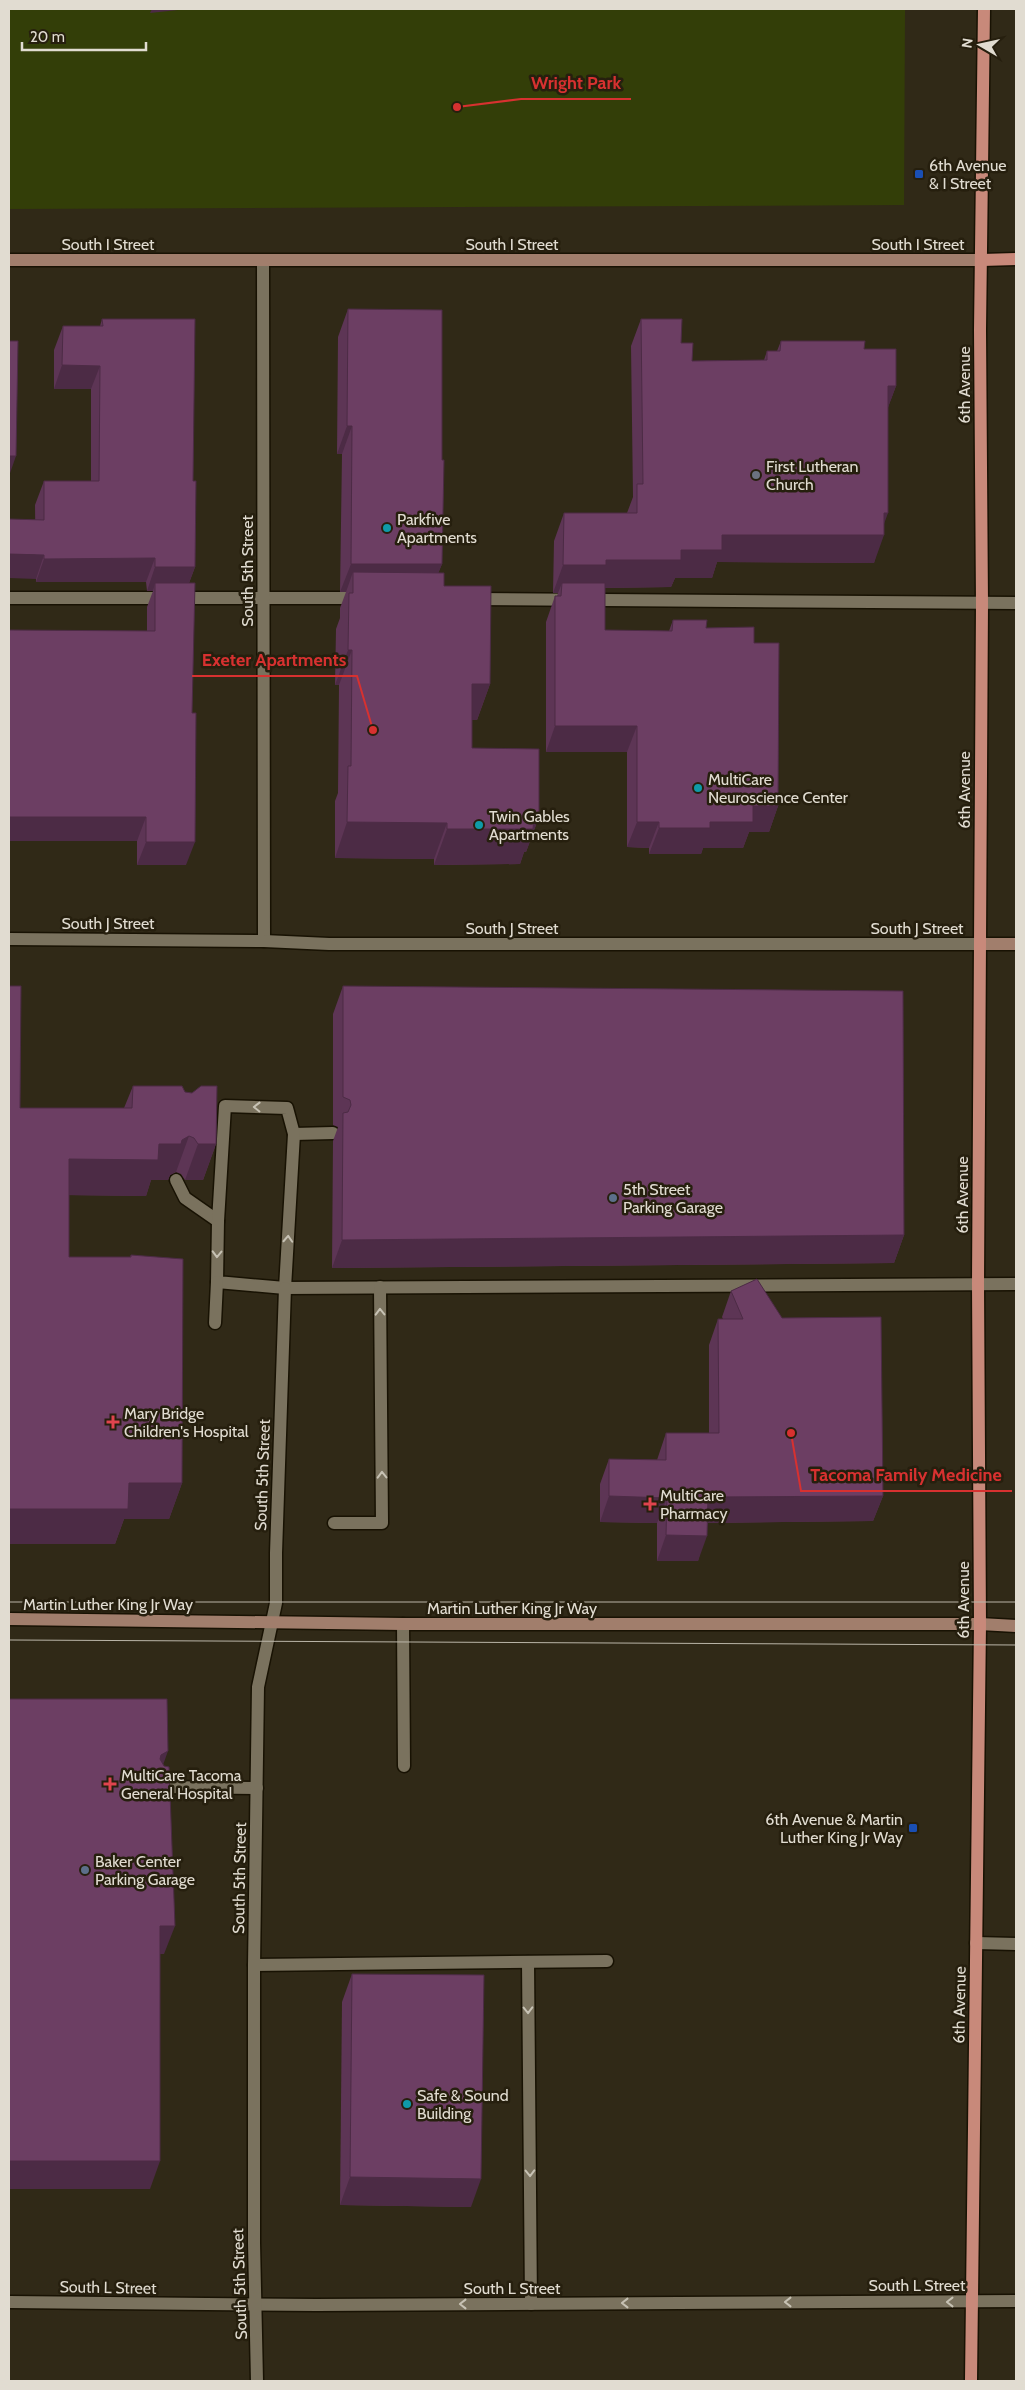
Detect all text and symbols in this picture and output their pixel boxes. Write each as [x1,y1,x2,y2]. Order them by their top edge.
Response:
scale bar [22,20,146,52]
north arrow [955,20,1005,70]
text: 20 m [30,28,65,46]
text: N [957,37,977,49]
callout: Wright Park [521,66,631,99]
text: Wright Park [531,72,621,94]
place label: 6th Avenue & I Street [929,156,1007,193]
marker: 6th Avenue & I Street [913,168,925,180]
street label: South I Street [62,235,155,254]
street label: South I Street [466,235,559,254]
street label: South I Street [872,235,965,254]
street label: 6th Avenue [955,346,974,424]
place label: First Lutheran Church [766,457,858,494]
marker: First Lutheran Church [750,469,762,481]
place label: Parkfive Apartments [397,510,477,547]
street label: South 5th Street [238,515,257,627]
marker: Parkfive Apartments [381,522,393,534]
callout: Exeter Apartments [192,643,357,676]
text: Exeter Apartments [202,649,347,671]
street label: 6th Avenue [955,751,974,829]
place label: MultiCare Neuroscience Center [708,770,849,807]
marker: MultiCare Neuroscience Center [692,782,704,794]
place label: Twin Gables Apartments [489,807,570,844]
marker: Twin Gables Apartments [473,819,485,831]
street label: South J Street [62,914,155,933]
street label: South J Street [466,919,559,938]
street label: South J Street [871,919,964,938]
one-way arrow [253,1102,260,1112]
street label: 6th Avenue [953,1156,972,1234]
place label: 5th Street Parking Garage [623,1180,723,1217]
marker: 5th Street Parking Garage [607,1192,619,1204]
one-way arrow [283,1235,294,1243]
one-way arrow [212,1250,223,1258]
one-way arrow [375,1308,385,1316]
place label: Mary Bridge Children's Hospital [124,1404,249,1441]
marker: Mary Bridge Children's Hospital [106,1415,120,1429]
street label: South 5th Street [251,1418,274,1531]
callout: Tacoma Family Medicine [801,1458,1012,1491]
text: Tacoma Family Medicine [810,1464,1002,1486]
one-way arrow [377,1470,387,1478]
place label: MultiCare Pharmacy [660,1486,728,1523]
marker: MultiCare Pharmacy [644,1498,656,1510]
street label: 6th Avenue [954,1561,973,1639]
street label: Martin Luther King Jr Way [23,1595,193,1614]
street label: Martin Luther King Jr Way [427,1599,597,1618]
place label: MultiCare Tacoma General Hospital [121,1766,242,1803]
marker: MultiCare Tacoma General Hospital [103,1777,117,1791]
place label: 6th Avenue & Martin Luther King Jr Way [765,1810,903,1847]
street label: South 5th Street [229,1821,250,1934]
marker: 6th Avenue & Martin Luther King Jr Way [907,1822,919,1834]
place label: Baker Center Parking Garage [95,1852,195,1889]
marker: Baker Center Parking Garage [79,1864,91,1876]
street label: 6th Avenue [949,1966,970,2044]
one-way arrow [523,2007,534,2015]
place label: Safe & Sound Building [417,2086,509,2123]
marker: Safe & Sound Building [401,2098,413,2110]
one-way arrow [525,2170,535,2177]
street label: South 5th Street [228,2227,251,2340]
street label: South L Street [869,2276,966,2295]
street label: South L Street [59,2277,157,2298]
street label: South L Street [464,2279,561,2298]
one-way arrow [946,2296,954,2307]
one-way arrow [783,2297,791,2307]
one-way arrow [621,2298,628,2308]
one-way arrow [458,2299,466,2309]

